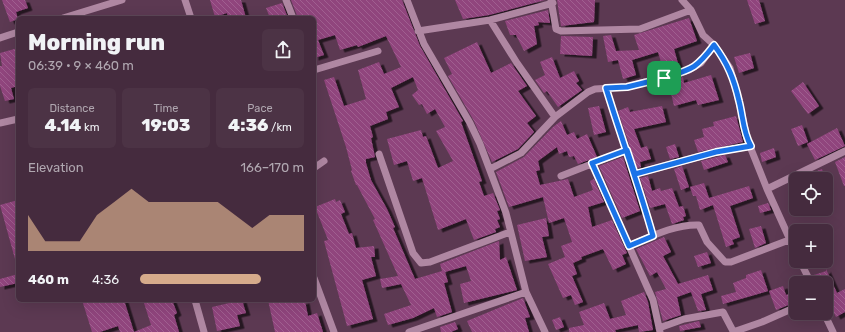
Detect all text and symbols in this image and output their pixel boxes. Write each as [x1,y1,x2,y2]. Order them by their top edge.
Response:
text: Morning run [28,29,165,56]
button: share [262,29,304,71]
text: 06:39 · 9 × 460 m [28,58,134,73]
pin [647,61,681,95]
icon: arrive [653,67,675,89]
text: Distance [49,102,95,115]
text: Time [154,102,178,115]
text: Pace [247,102,273,115]
text: 4.14 [44,115,81,135]
text: 19:03 [142,115,190,135]
text: 4:36 [228,115,268,135]
text: km [81,121,100,134]
text: /km [268,121,292,134]
text: Elevation [28,160,84,175]
text: 166–170 m [241,160,304,175]
map controls [789,172,833,320]
button: locate [789,172,833,216]
button: + [789,224,833,268]
text: 460 m [28,272,69,287]
text: 4:36 [92,272,119,287]
button: − [789,276,833,320]

